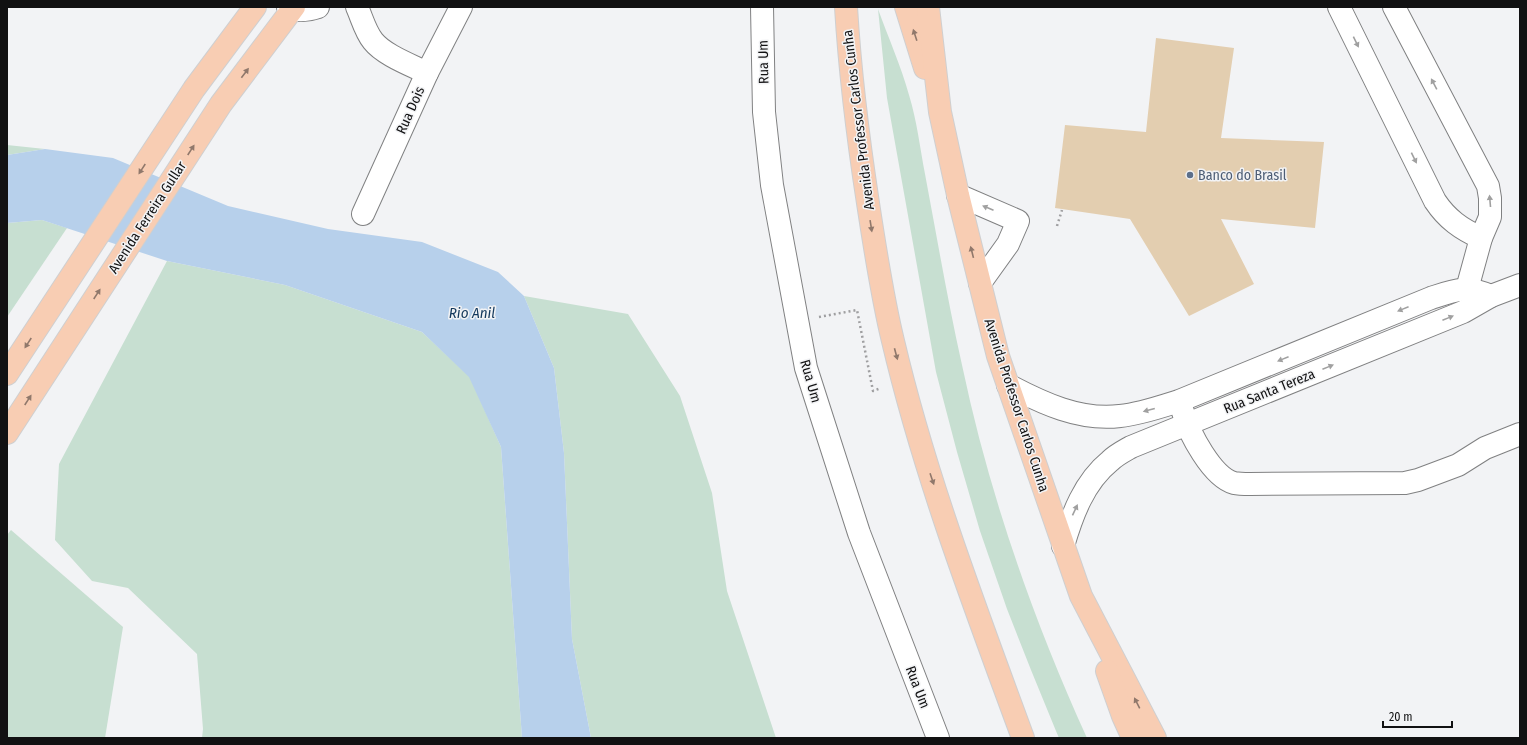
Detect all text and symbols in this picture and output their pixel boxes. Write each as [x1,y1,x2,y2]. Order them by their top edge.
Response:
street label: Avenida Professor Carlos Cunha [839,29,878,211]
one-way arrow [911,29,917,41]
one-way arrow [1353,36,1360,48]
street label: Rua Um [755,40,772,84]
one-way arrow [240,67,249,78]
one-way arrow [1431,78,1438,90]
street label: Rua Dois [393,84,428,137]
one-way arrow [187,145,195,155]
one-way arrow [1411,153,1417,164]
street label: Avenida Ferreira Gullar [105,158,190,277]
one-way arrow [138,164,146,174]
place label: Banco do Brasil [1198,167,1287,184]
marker: Banco do Brasil [1185,170,1195,180]
one-way arrow [1486,195,1493,207]
one-way arrow [983,205,994,211]
one-way arrow [869,220,875,232]
one-way arrow [969,246,975,258]
one-way arrow [93,289,101,299]
water label: Rio Anil [449,304,495,322]
one-way arrow [1397,307,1409,313]
one-way arrow [1443,314,1455,320]
street label: Avenida Professor Carlos Cunha [980,316,1053,494]
one-way arrow [24,337,31,349]
one-way arrow [893,348,899,360]
one-way arrow [1277,356,1289,362]
street label: Rua Um [796,358,825,405]
one-way arrow [1322,364,1333,370]
street label: Rua Santa Tereza [1221,365,1318,418]
one-way arrow [24,395,32,405]
one-way arrow [1143,408,1155,414]
one-way arrow [929,473,935,485]
one-way arrow [1073,503,1079,515]
street label: Rua Um [902,664,933,711]
one-way arrow [1133,698,1140,709]
scale bar [1383,703,1452,729]
text: 20 m [1389,710,1413,724]

